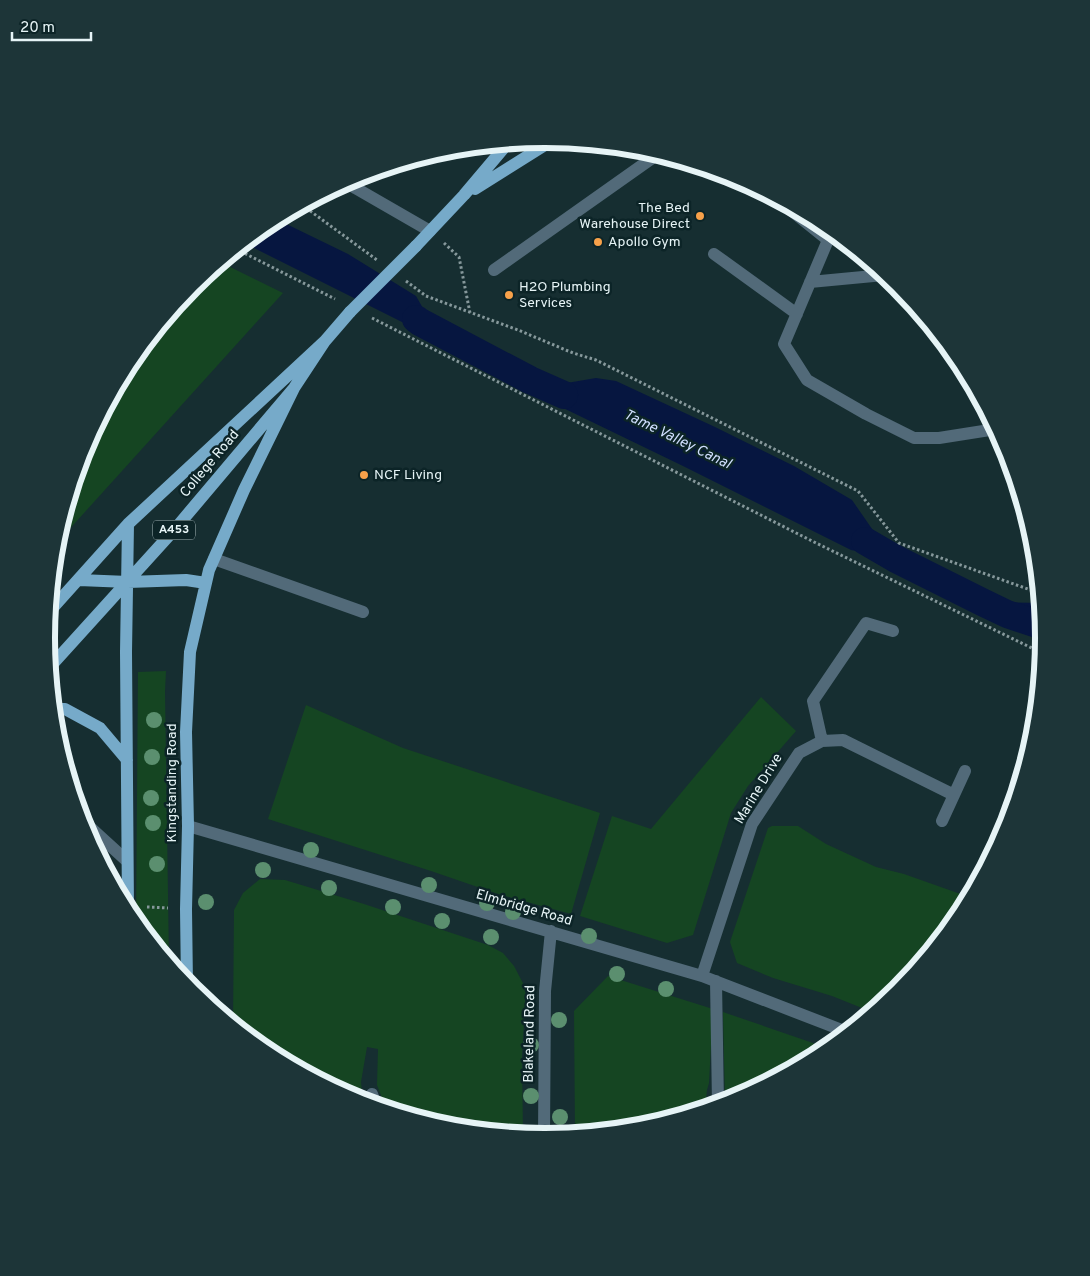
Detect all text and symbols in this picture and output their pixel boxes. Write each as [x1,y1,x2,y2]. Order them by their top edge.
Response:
scale bar [12,10,91,42]
text: 20 m [20,19,55,38]
place label: The Bed Warehouse Direct [579,200,690,233]
marker: The Bed Warehouse Direct [694,210,706,222]
place label: Apollo Gym [608,234,681,251]
marker: Apollo Gym [592,236,604,248]
place label: H2O Plumbing Services [519,279,611,312]
marker: H2O Plumbing Services [503,289,515,301]
water label: Tame Valley Canal [620,406,735,475]
street label: College Road [177,427,243,501]
place label: NCF Living [374,467,442,484]
marker: NCF Living [358,469,370,481]
road number: A453 [153,520,195,540]
street label: Kingstanding Road [164,723,181,843]
street label: Marine Drive [731,751,787,827]
street label: Elmbridge Road [474,886,574,930]
street label: Blakeland Road [521,985,539,1083]

